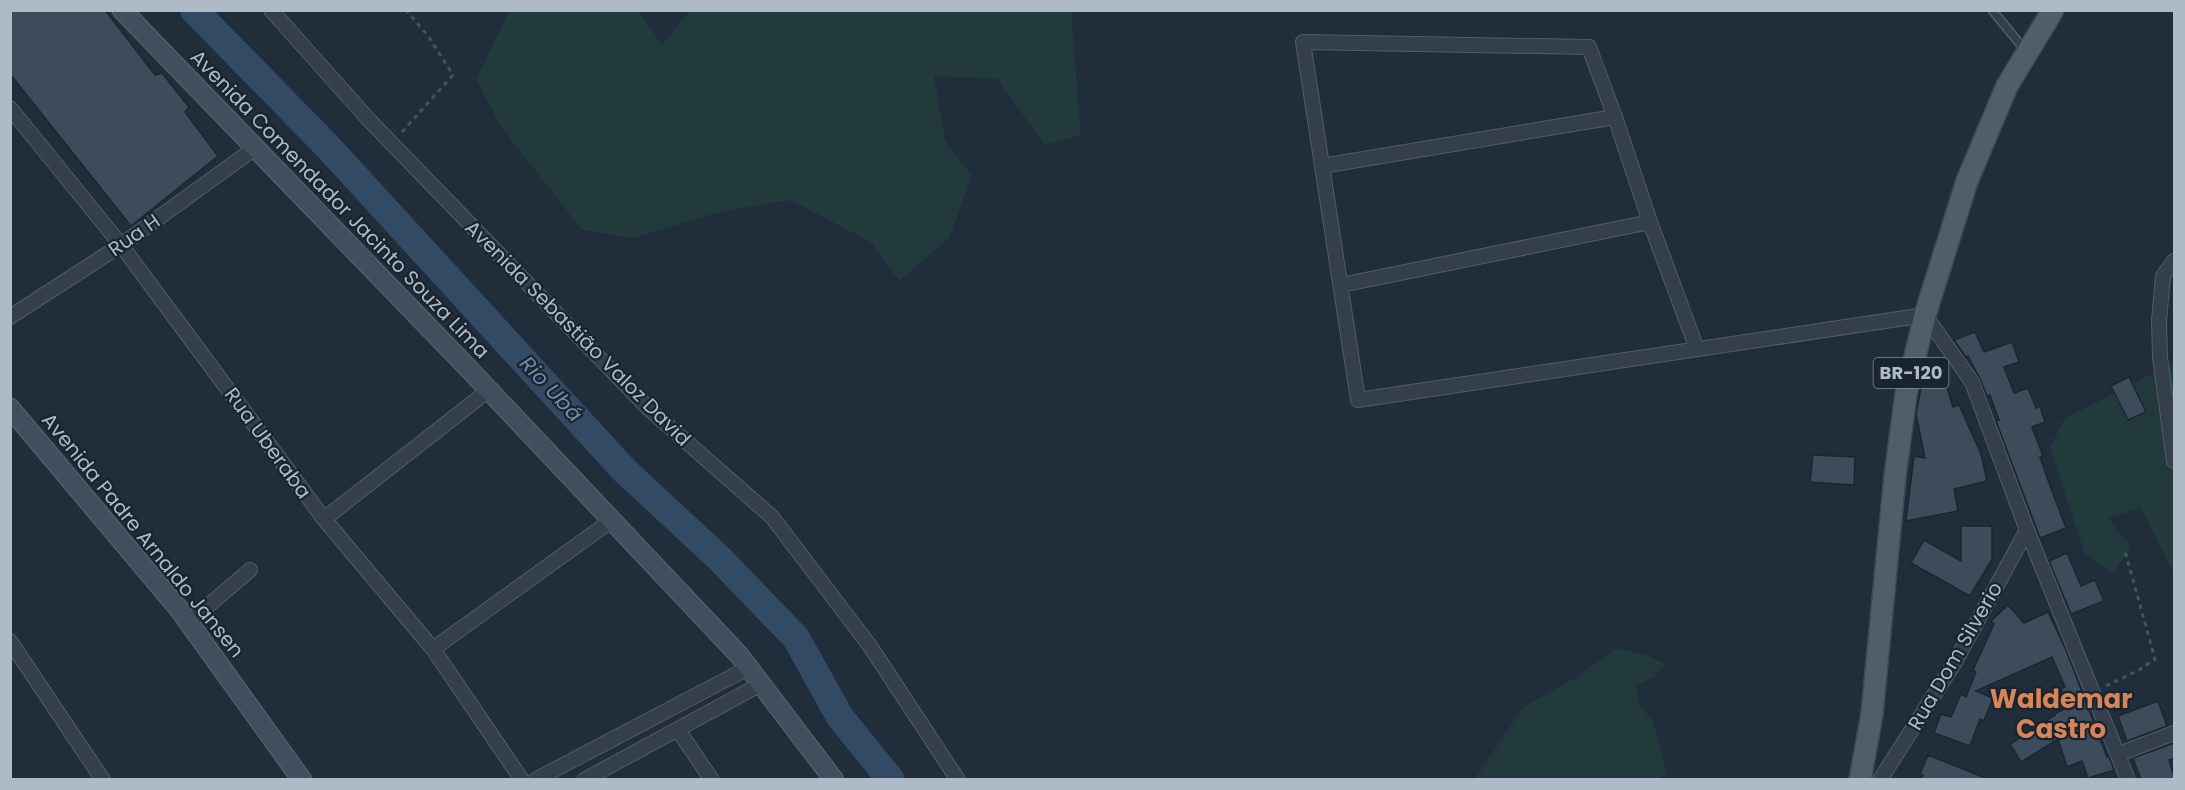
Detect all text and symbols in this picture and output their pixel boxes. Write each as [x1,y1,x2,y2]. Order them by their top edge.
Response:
street label: Avenida Comendador Jacinto Souza Lima [184,43,496,365]
street label: Rua H [102,207,166,263]
street label: Avenida Sebastião Valoz David [459,214,697,452]
water label: Rio Ubá [513,349,589,428]
road number: BR-120 [1874,358,1948,388]
street label: Rua Uberaba [218,382,318,504]
street label: Avenida Padre Arnaldo Jansen [35,407,251,663]
street label: Rua Dom Silverio [1901,577,2009,735]
district label: Waldemar Castro [1990,681,2132,747]

